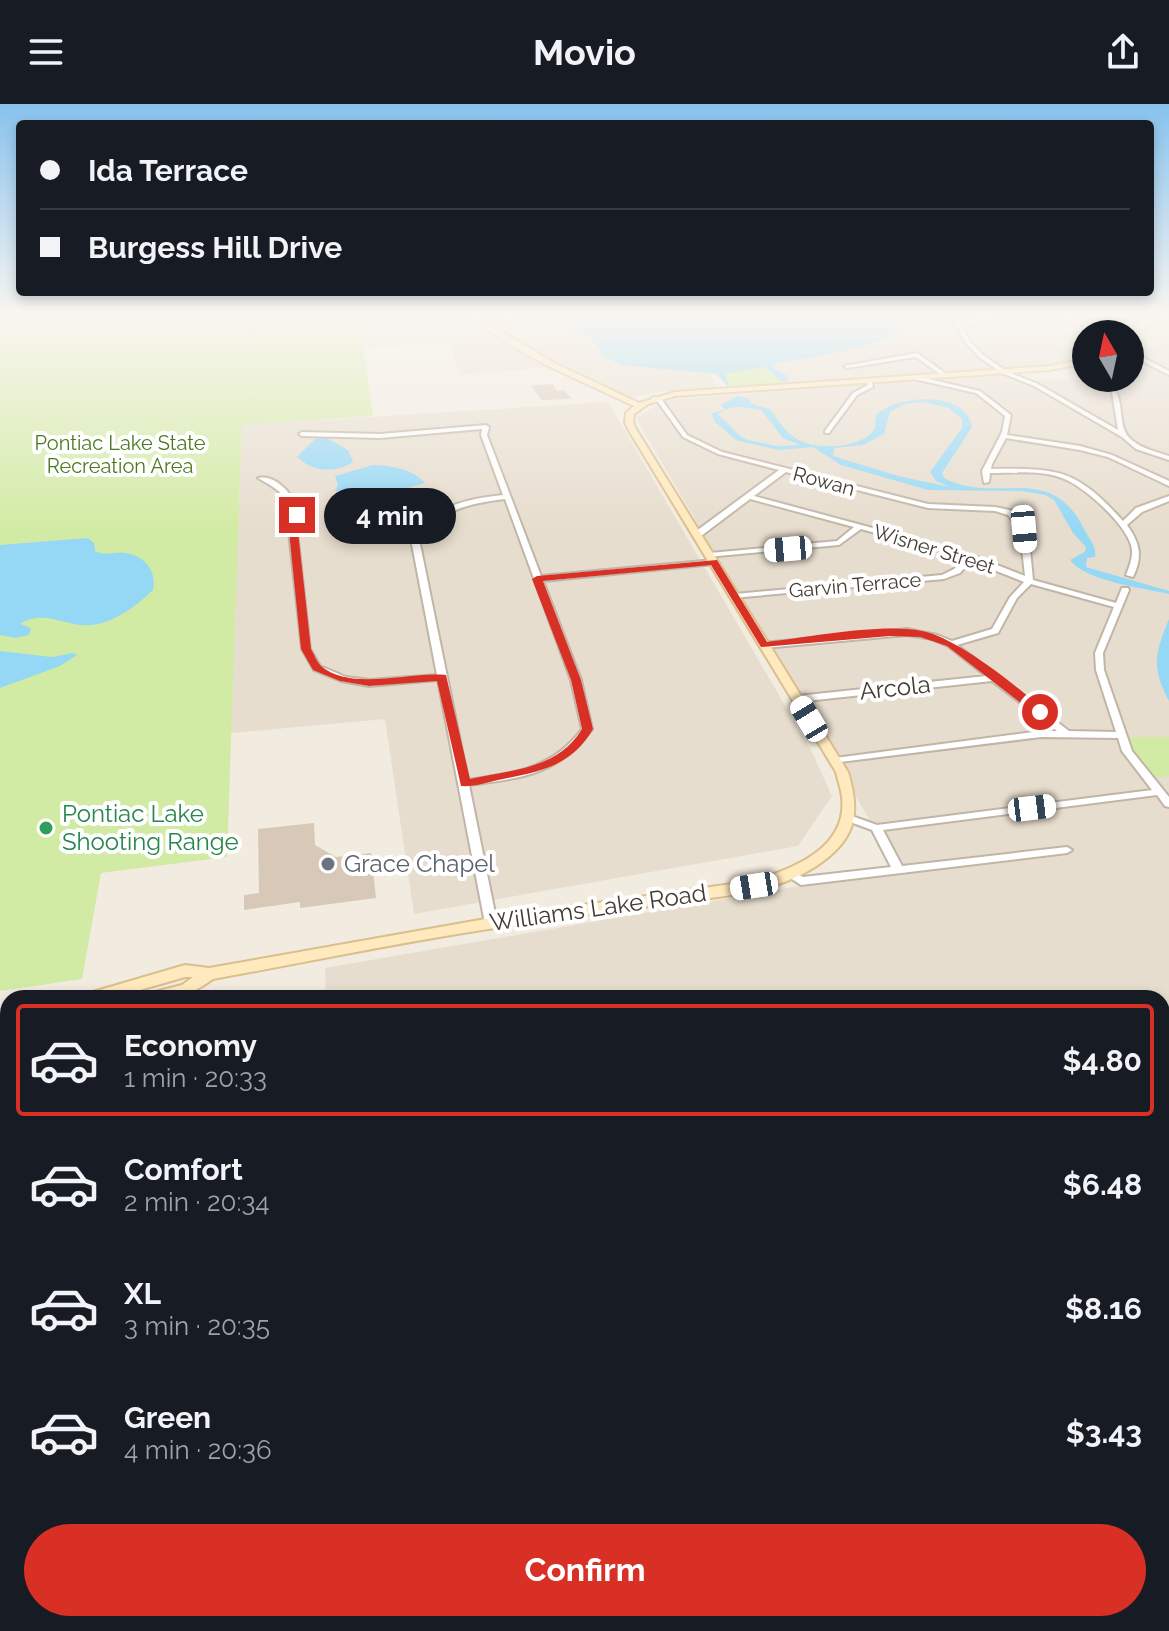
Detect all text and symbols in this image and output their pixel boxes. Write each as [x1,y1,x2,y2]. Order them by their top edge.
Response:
icon: menu [24,30,68,74]
icon: share [1101,30,1145,74]
text: Movio [533,31,636,73]
text: Ida Terrace [88,153,248,188]
text: Burgess Hill Drive [88,230,342,265]
north arrow [1072,320,1144,392]
map controls [1072,320,1144,392]
park label: Pontiac Lake State Recreation Area [35,431,206,478]
street label: Rowan [791,461,857,501]
callout: 4 min [325,487,457,543]
route end [279,497,315,533]
text: 4 min [356,501,424,531]
car [1010,504,1038,554]
street label: Wisner Street [871,519,998,579]
car [763,535,813,563]
street label: Garvin Terrace [788,567,922,603]
street label: Arcola [858,669,932,706]
car [786,692,832,746]
route start [1022,694,1058,730]
car [1007,793,1057,823]
place label: Pontiac Lake Shooting Range [62,799,239,856]
marker: Pontiac Lake Shooting Range [37,819,55,837]
place label: Grace Chapel [344,849,495,878]
marker: Grace Chapel [319,855,337,873]
car [728,870,780,902]
street label: Williams Lake Road [488,878,708,937]
icon: car [28,1024,100,1096]
text: Economy [124,1028,257,1063]
text: $4.80 [1063,1043,1142,1078]
text: 1 min · 20:33 [124,1063,267,1093]
icon: car [28,1148,100,1220]
text: Comfort [124,1152,243,1187]
text: $6.48 [1063,1167,1142,1202]
text: 2 min · 20:34 [124,1187,270,1217]
icon: car [28,1272,100,1344]
text: XL [124,1276,161,1311]
text: $8.16 [1065,1291,1142,1326]
text: 3 min · 20:35 [124,1311,270,1341]
icon: car [28,1396,100,1468]
text: Green [124,1400,211,1435]
text: $3.43 [1066,1415,1142,1450]
text: 4 min · 20:36 [124,1435,272,1465]
button: Confirm [24,1524,1146,1616]

